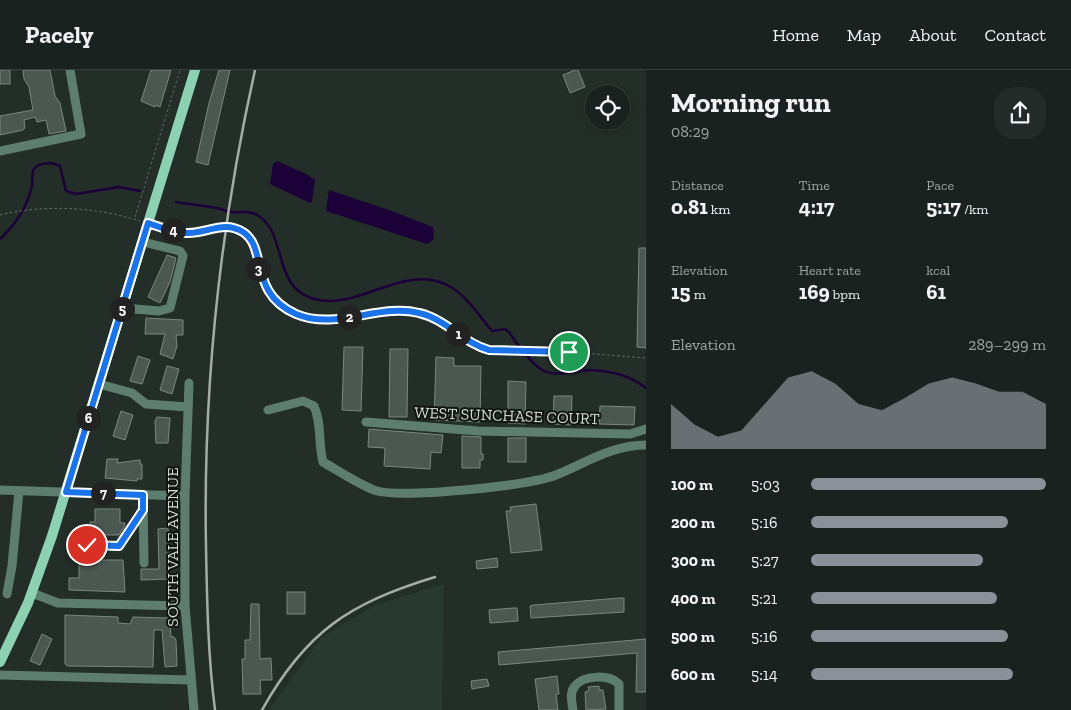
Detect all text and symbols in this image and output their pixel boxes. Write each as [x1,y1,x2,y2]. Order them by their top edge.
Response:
text: Pacely [25,20,93,49]
text: Home [772,24,819,46]
text: Map [847,24,881,46]
text: About [909,24,956,46]
text: Contact [984,24,1046,46]
map controls [585,85,630,130]
button: locate [585,85,630,130]
text: Morning run [671,86,831,119]
button: share [994,87,1046,139]
text: 08:29 [671,122,709,141]
text: Distance [671,177,724,194]
text: Time [799,177,830,194]
text: Pace [926,177,954,194]
text: 0.81 [671,194,708,219]
text: 4:17 [799,194,834,219]
text: 5:17 [926,194,961,219]
text: km [708,201,730,218]
text: /km [961,201,988,218]
pin: 4 [160,218,186,242]
text: 4 [170,222,177,239]
pin: 3 [246,256,270,282]
text: 3 [255,261,262,278]
text: Elevation [671,262,728,279]
text: Heart rate [799,262,861,279]
text: kcal [926,262,950,279]
text: 15 [671,279,690,304]
text: 169 [799,279,830,304]
text: 61 [926,279,946,304]
text: m [690,286,706,303]
text: bpm [830,286,860,303]
pin: 5 [110,296,134,322]
text: 5 [119,301,126,318]
pin: 2 [336,304,362,330]
text: 2 [346,309,353,326]
pin: 1 [446,322,470,346]
text: 1 [456,326,461,343]
pin [548,331,590,373]
text: Elevation [671,335,736,354]
text: 289–299 m [968,335,1046,354]
icon: arrive [555,338,583,366]
street label: WEST SUNCHASE COURT [414,403,600,428]
pin: 6 [76,406,100,430]
text: 6 [85,410,92,427]
street label: SOUTH VALE AVENUE [163,467,182,627]
text: 100 m [671,475,713,494]
text: 5:03 [751,475,780,494]
pin: 7 [90,480,116,506]
text: 7 [100,485,107,502]
text: 200 m [671,513,715,532]
text: 5:16 [751,513,777,532]
pin [66,524,108,566]
icon: check [73,531,101,559]
text: 300 m [671,551,715,570]
text: 5:27 [751,551,779,570]
text: 400 m [671,589,716,608]
text: 5:21 [751,589,777,608]
text: 500 m [671,627,715,646]
text: 5:16 [751,627,777,646]
text: 600 m [671,665,715,684]
text: 5:14 [751,665,778,684]

